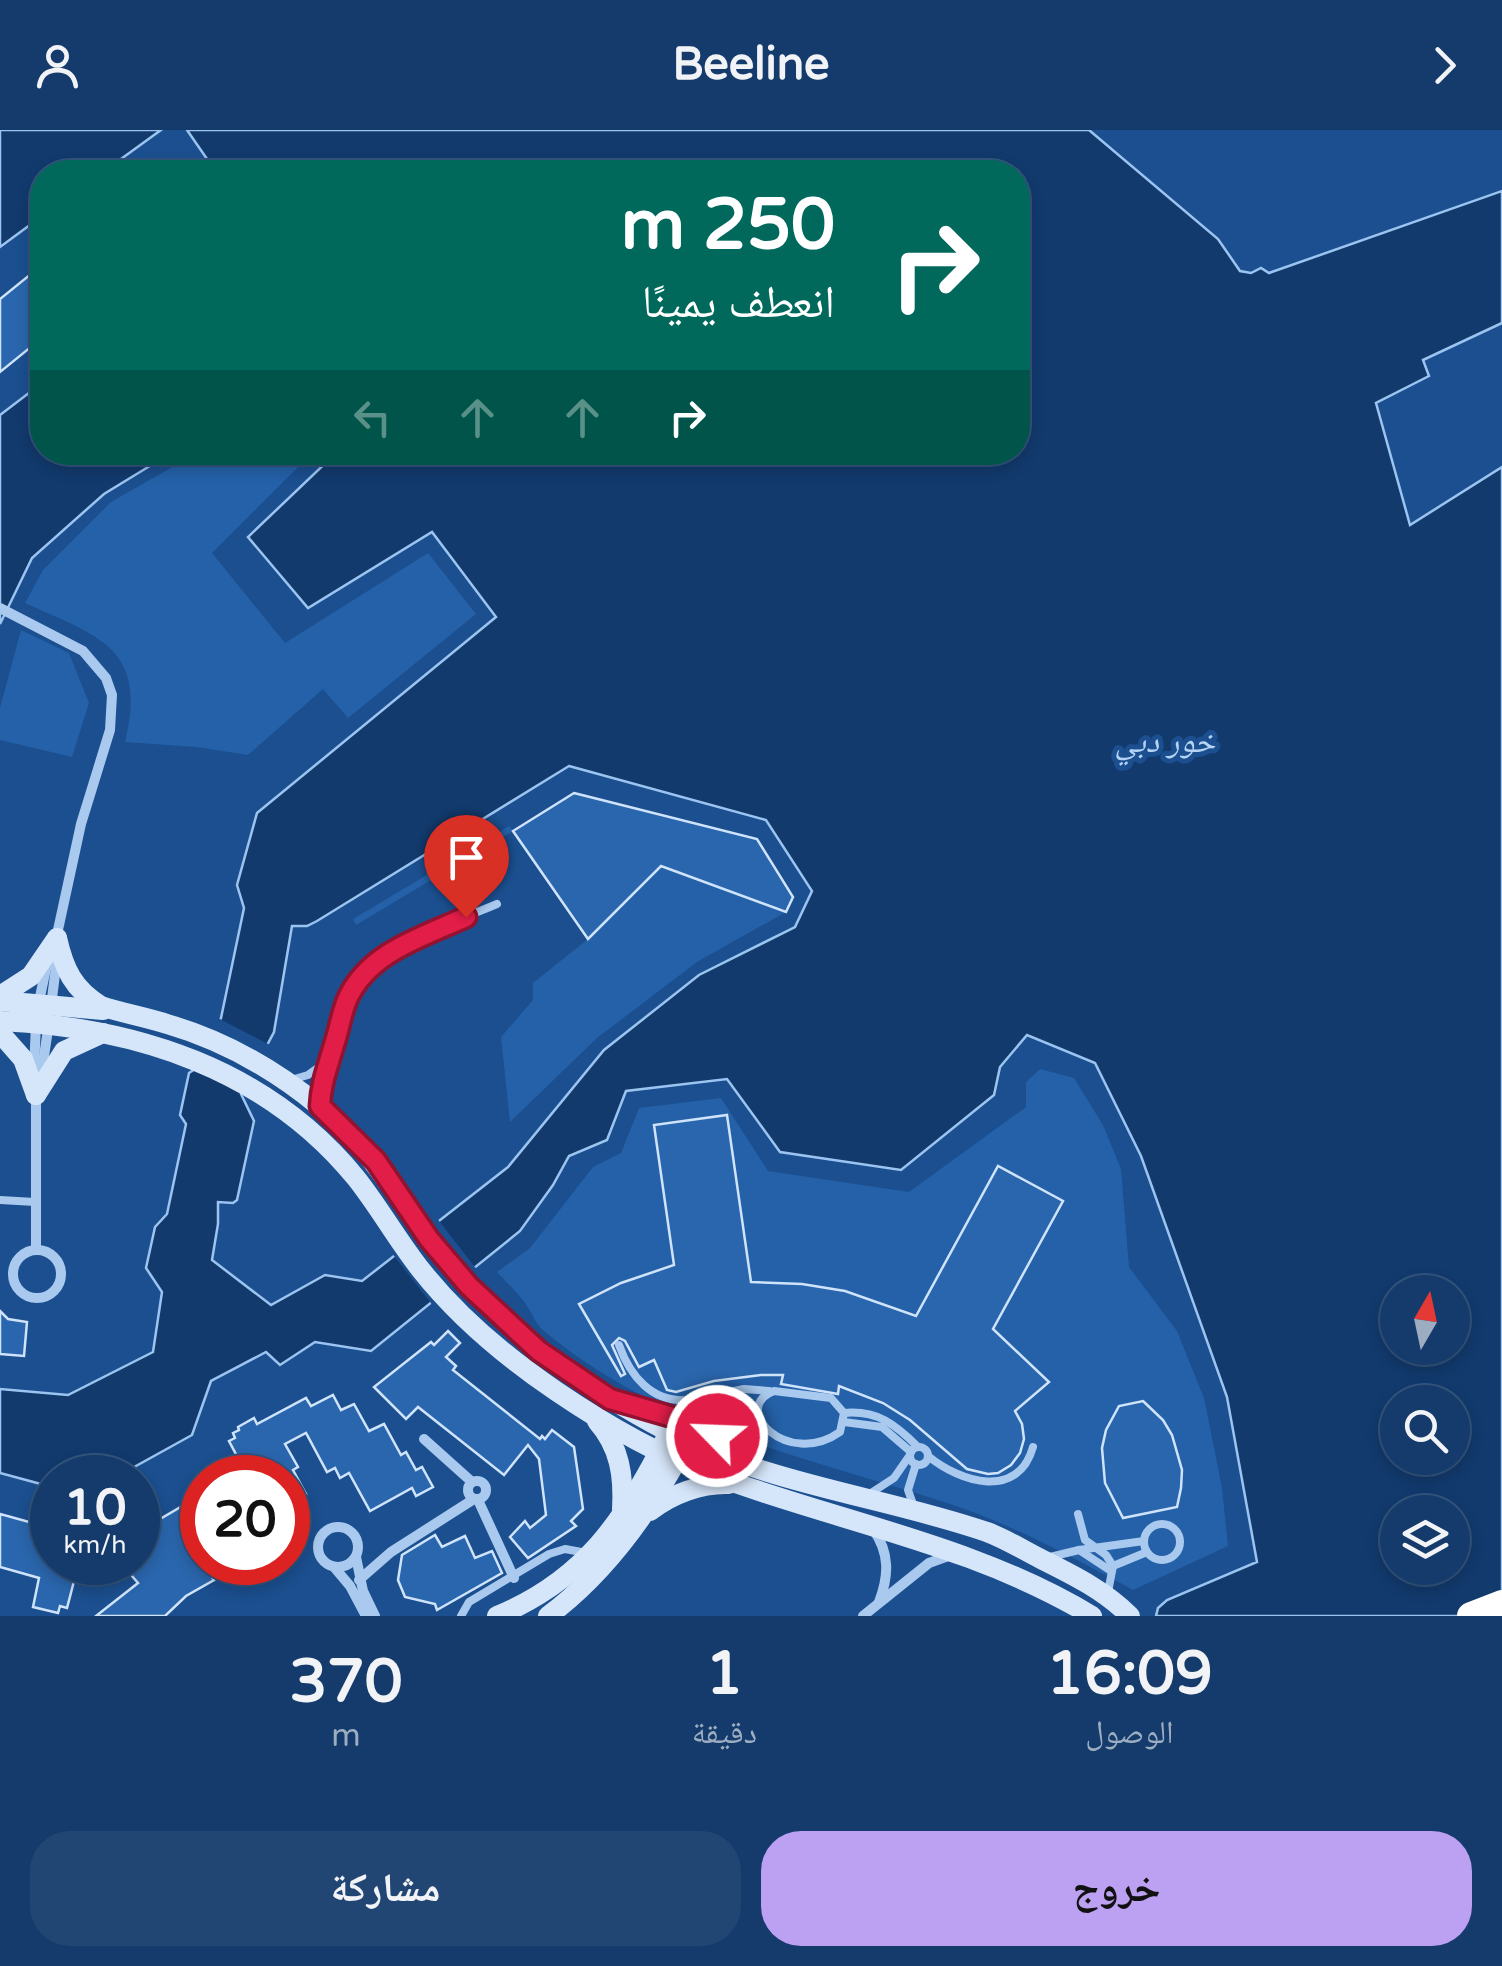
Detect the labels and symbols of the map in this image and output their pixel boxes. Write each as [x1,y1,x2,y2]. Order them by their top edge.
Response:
water label: خور دبي [1115,723,1216,766]
pin [424,815,509,918]
north arrow [1380,1275,1470,1365]
position arrow [665,1384,769,1488]
speed limit sign: 20 [180,1455,310,1585]

